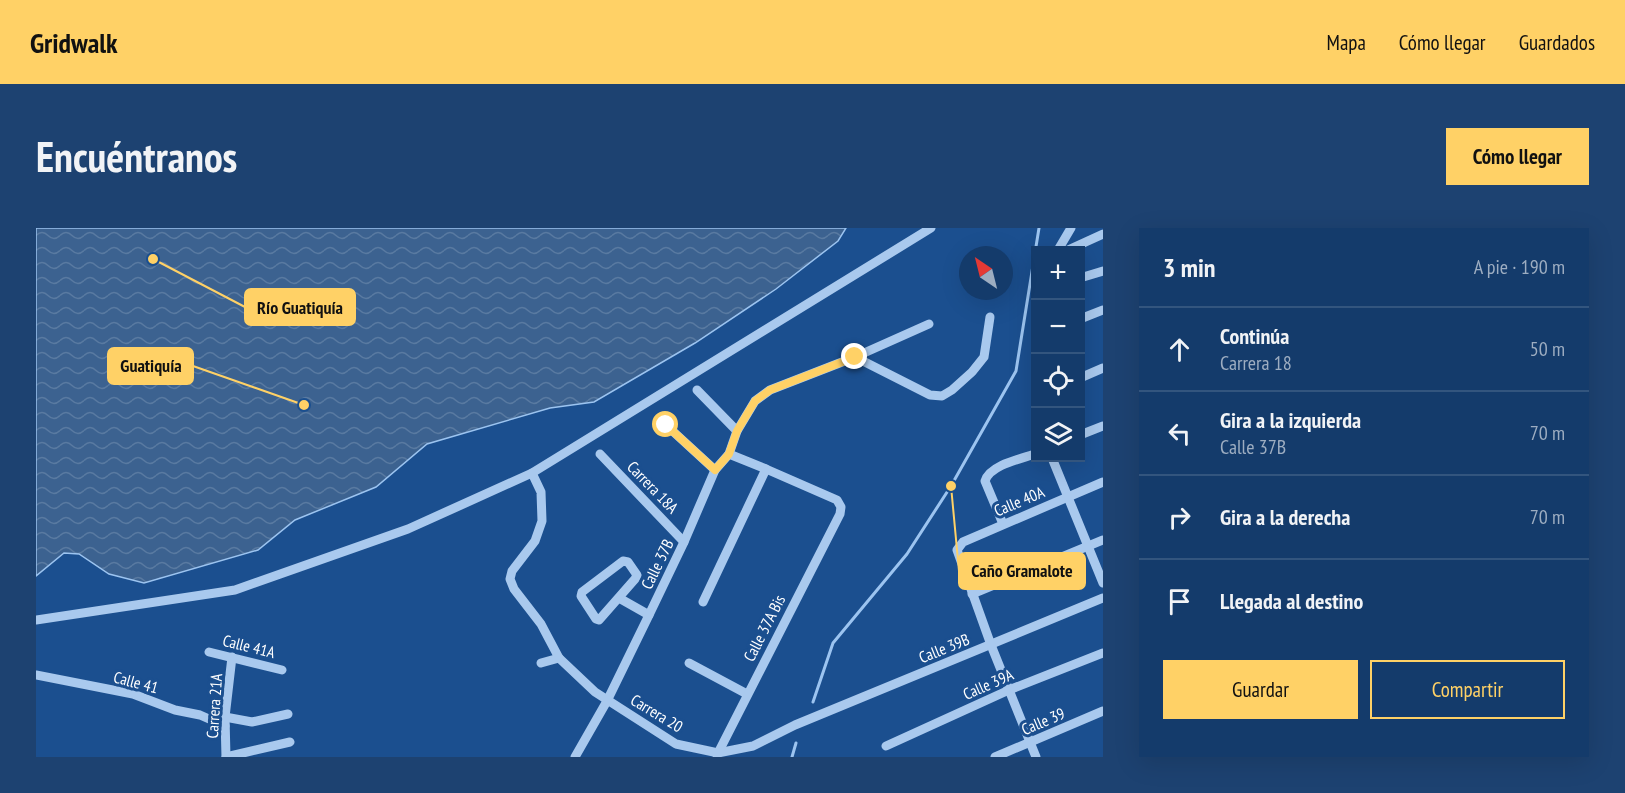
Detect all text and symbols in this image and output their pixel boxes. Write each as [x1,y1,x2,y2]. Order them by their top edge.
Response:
text: Gridwalk [30,24,118,61]
text: Mapa [1327,29,1366,56]
text: Cómo llegar [1399,29,1486,56]
text: Guardados [1519,29,1595,56]
button: Cómo llegar [1446,128,1589,185]
text: Encuéntranos [36,129,237,184]
north arrow [959,246,1013,300]
map controls [1031,246,1085,462]
button: + [1031,246,1085,300]
text: 3 min [1163,251,1216,284]
text: A pie · 190 m [1474,254,1565,280]
callout: Río Guatiquía [245,289,355,325]
text: Río Guatiquía [257,296,343,319]
button: − [1031,300,1085,354]
text: Continúa [1220,322,1289,350]
icon: ahead [1163,333,1196,366]
text: 50 m [1530,336,1565,362]
route end [841,343,867,369]
callout: Guatiquía [108,348,193,384]
text: Carrera 18 [1220,350,1292,376]
text: Guatiquía [120,354,182,377]
button: locate [1031,354,1085,408]
text: Gira a la izquierda [1220,406,1361,434]
button: layers [1031,408,1085,462]
route start [652,411,678,437]
icon: left [1163,417,1196,450]
text: 70 m [1530,420,1565,446]
text: Calle 37B [1220,434,1286,460]
street label: Carrera 18A [623,457,683,518]
street label: Calle 40A [991,481,1048,521]
icon: right [1163,501,1196,534]
text: Gira a la derecha [1220,503,1350,531]
text: 70 m [1530,504,1565,530]
street label: Calle 37B [636,536,678,592]
callout: Caño Gramalote [959,553,1085,589]
text: Caño Gramalote [971,559,1073,582]
icon: arrive [1163,585,1196,618]
text: Llegada al destino [1220,587,1363,615]
street label: Calle 37A Bis [739,591,789,665]
street label: Calle 39B [916,629,972,667]
street label: Calle 41A [221,630,278,662]
button: Guardar [1163,660,1358,719]
button: Compartir [1370,660,1565,719]
street label: Calle 39A [960,664,1017,704]
street label: Calle 41 [111,666,161,698]
street label: Carrera 21A [202,672,226,739]
street label: Carrera 20 [627,690,687,736]
street label: Calle 39 [1018,703,1068,739]

